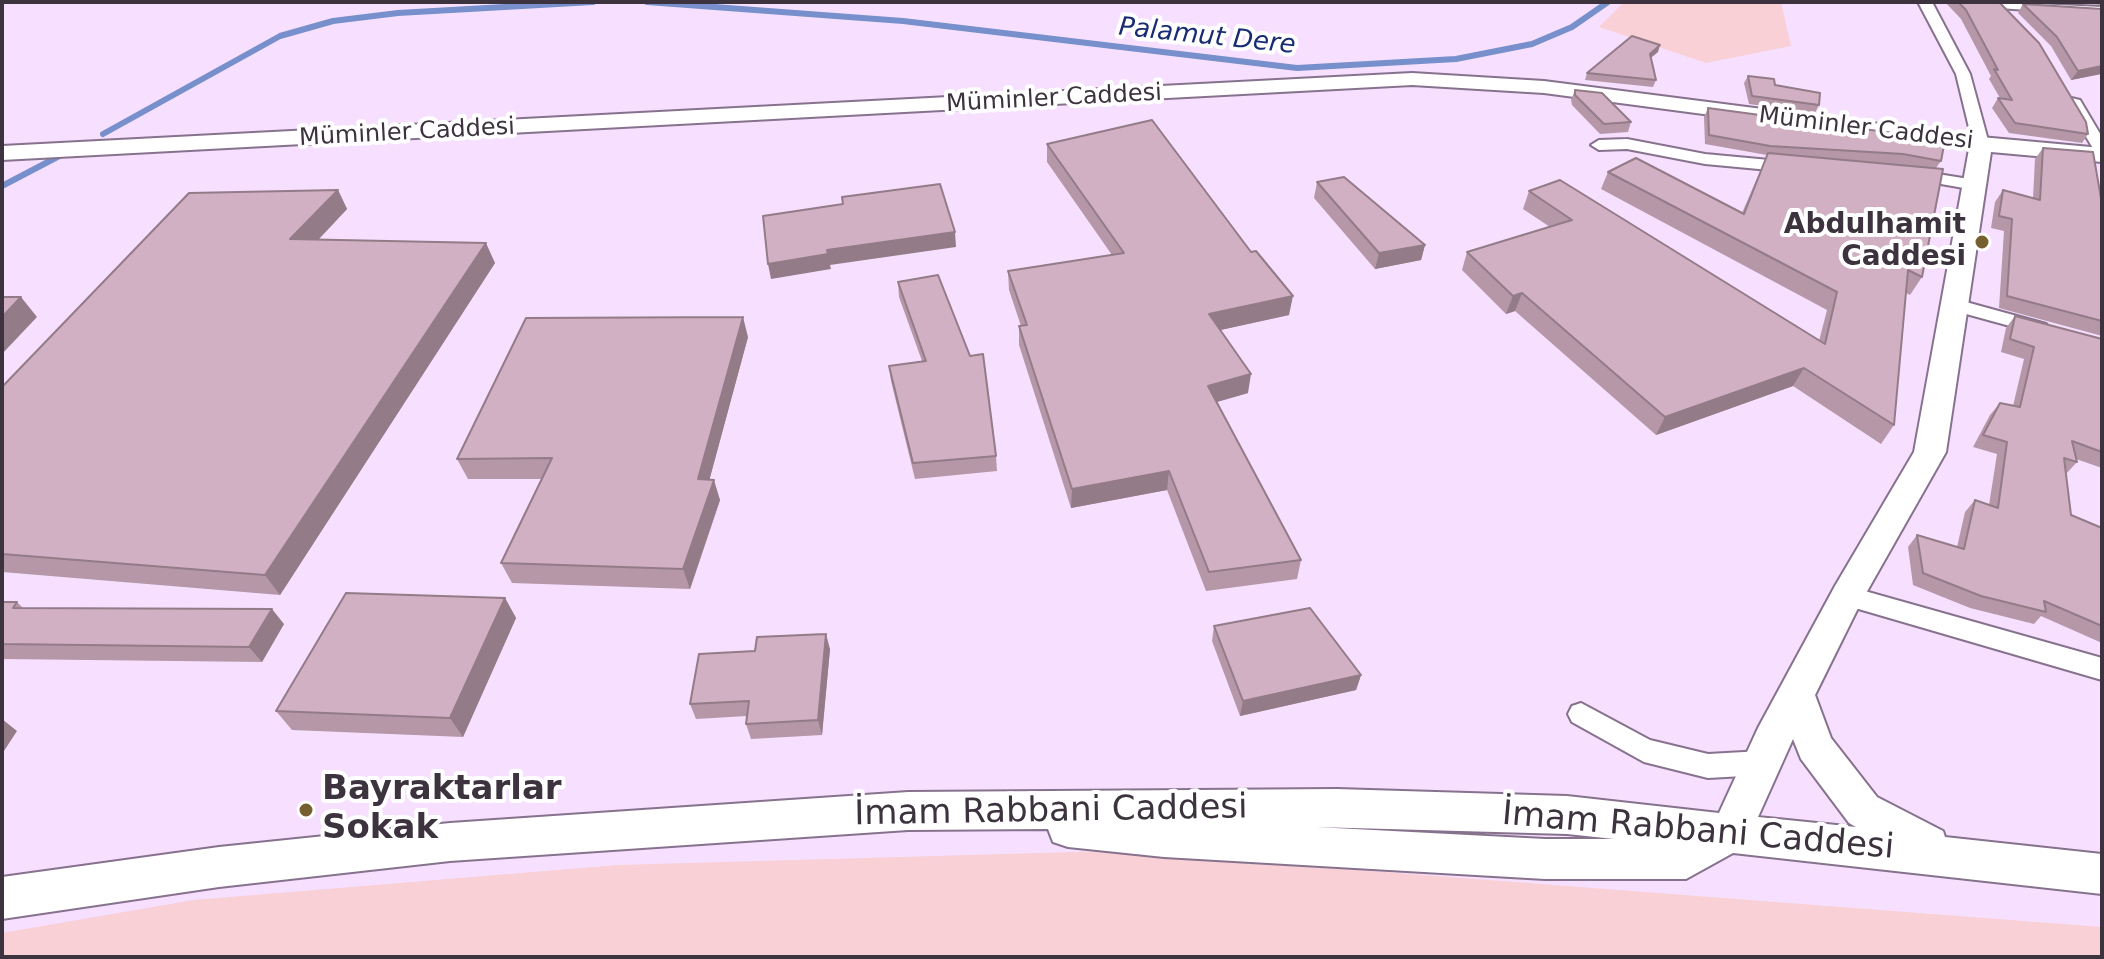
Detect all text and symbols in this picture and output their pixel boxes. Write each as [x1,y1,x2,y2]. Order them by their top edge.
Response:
water label: Palamut Dere [1117,12,1297,62]
street label: Müminler Caddesi [945,79,1163,119]
street label: Müminler Caddesi [1757,102,1975,156]
street label: Müminler Caddesi [298,113,516,153]
place label: Abdulhamit Caddesi [1784,209,1966,275]
marker: Abdulhamit Caddesi [1973,233,1991,251]
place label: Bayraktarlar Sokak [322,770,562,850]
street label: İmam Rabbani Caddesi [854,788,1248,836]
street label: İmam Rabbani Caddesi [1500,795,1896,869]
marker: Bayraktarlar Sokak [297,801,315,819]

